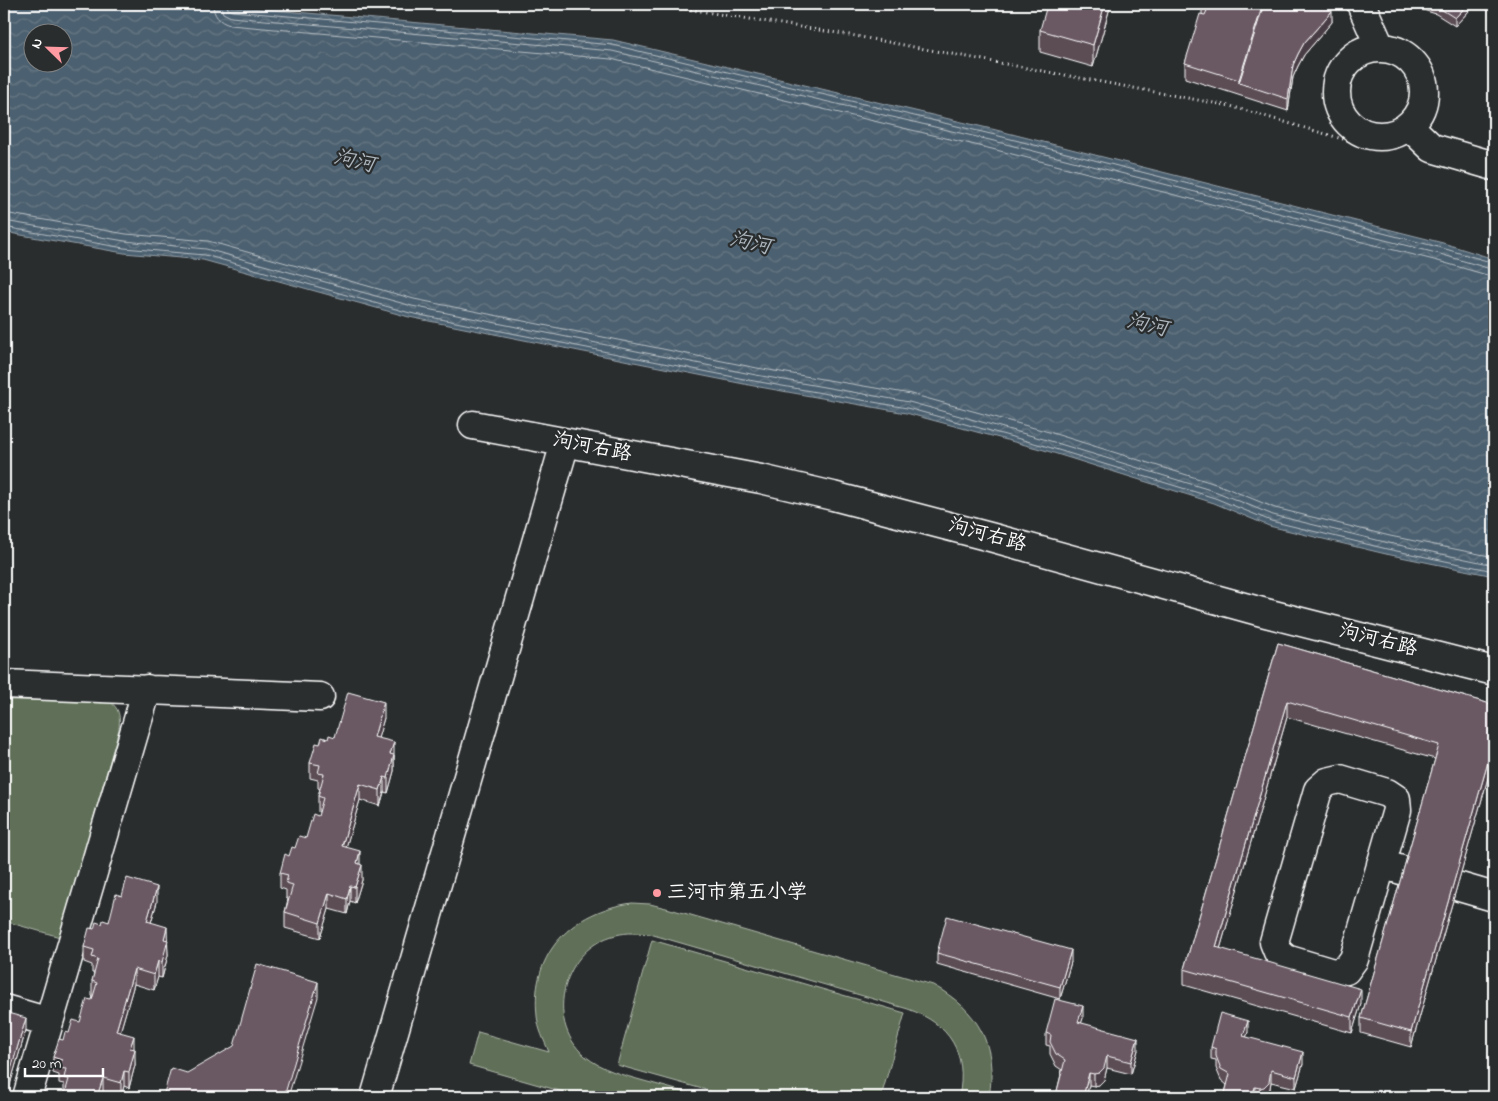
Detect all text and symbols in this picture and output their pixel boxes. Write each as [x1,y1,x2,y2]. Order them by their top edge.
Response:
north arrow [22,22,72,72]
text: N [26,35,49,52]
water label: 泃河 [330,143,381,182]
water label: 泃河 [726,225,777,264]
water label: 泃河 [1123,307,1174,346]
street label: 泃河右路 [550,426,635,470]
street label: 泃河右路 [945,512,1030,561]
street label: 泃河右路 [1336,617,1421,665]
place label: 三河市第五小学 [667,879,807,908]
marker: 三河市第五小学 [651,887,663,899]
scale bar [25,1046,102,1078]
text: 20 m [32,1053,62,1075]

